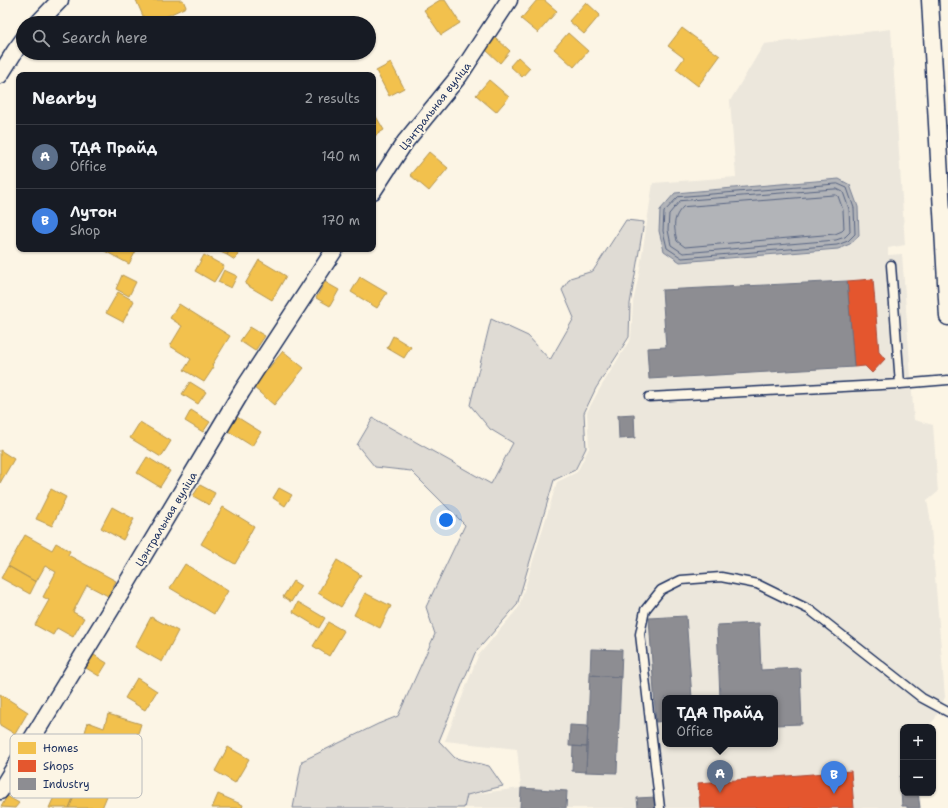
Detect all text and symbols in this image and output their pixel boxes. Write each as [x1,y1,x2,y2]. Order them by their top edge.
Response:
search box [16,16,376,60]
icon: search [30,27,52,49]
text: Search here [62,28,148,48]
street label: Цэнтральная вуліца [396,59,475,154]
text: Nearby [32,87,97,109]
text: 2 results [304,90,360,107]
text: ТДА Прайд [70,138,157,158]
text: A [40,148,50,165]
text: 140 m [321,148,360,165]
text: Office [70,158,107,175]
text: Лутон [70,202,117,222]
text: B [41,212,49,229]
text: 170 m [322,212,360,229]
text: Shop [70,222,100,239]
street label: Цэнтральная вуліца [132,469,201,570]
your location [436,510,456,530]
popup [662,695,778,747]
text: ТДА Прайд [676,703,764,723]
text: Office [676,723,713,740]
map controls [900,724,936,796]
button: + [900,724,936,760]
legend [10,734,142,798]
text: Homes [43,741,79,756]
text: Shops [43,759,74,774]
pin: A [707,760,733,793]
button: − [900,760,936,796]
pin: B [821,761,847,794]
text: Industry [43,777,90,792]

